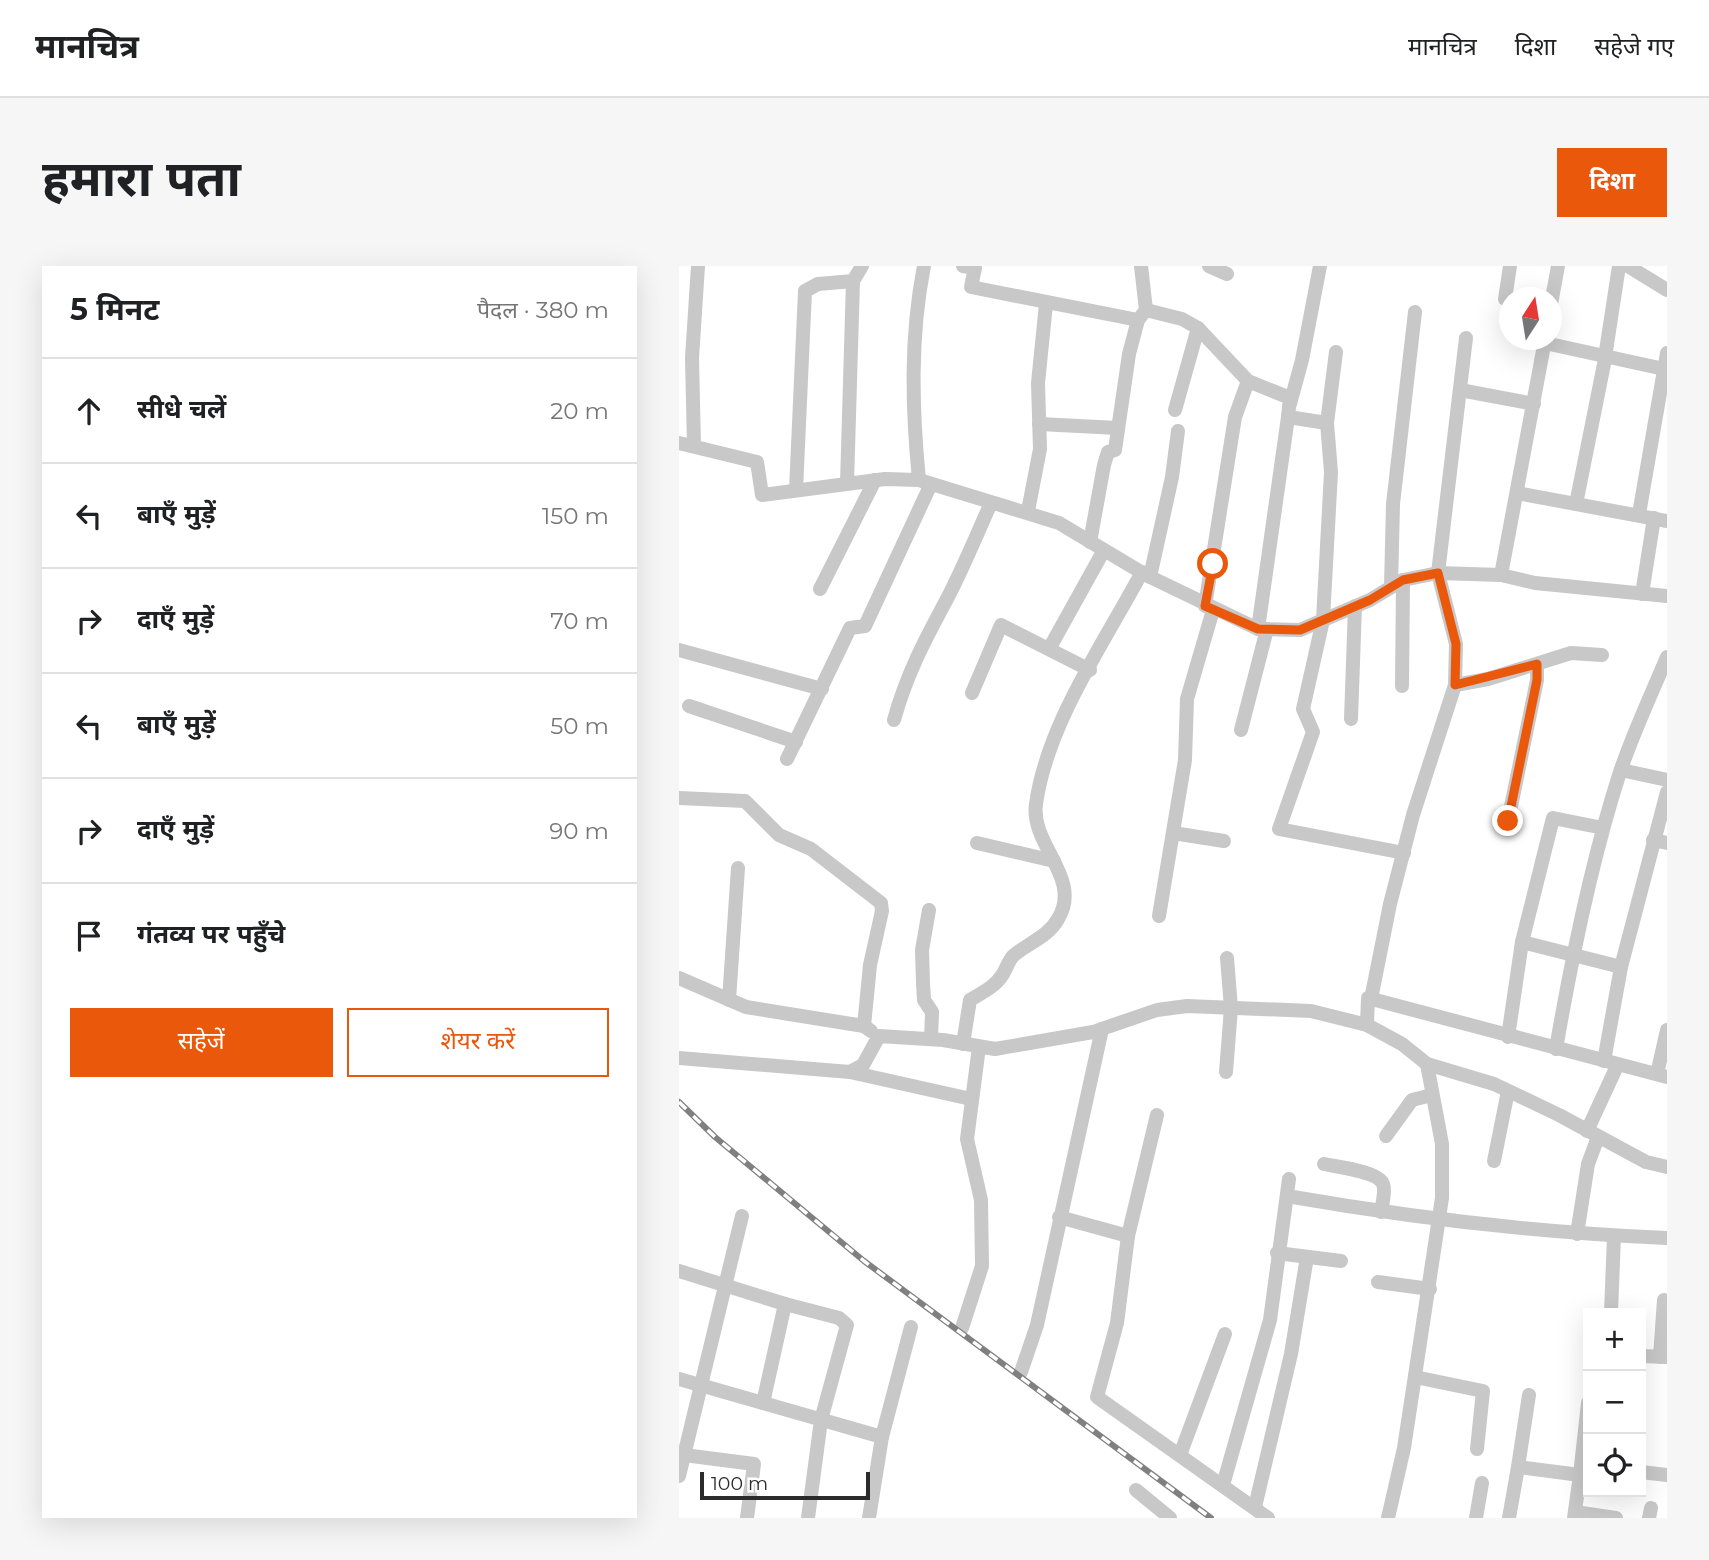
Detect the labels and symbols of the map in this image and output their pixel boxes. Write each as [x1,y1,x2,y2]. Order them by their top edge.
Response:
north arrow [1499,287,1562,350]
route start [1197,548,1228,579]
route end [1492,805,1523,836]
scale bar [700,1469,870,1501]

